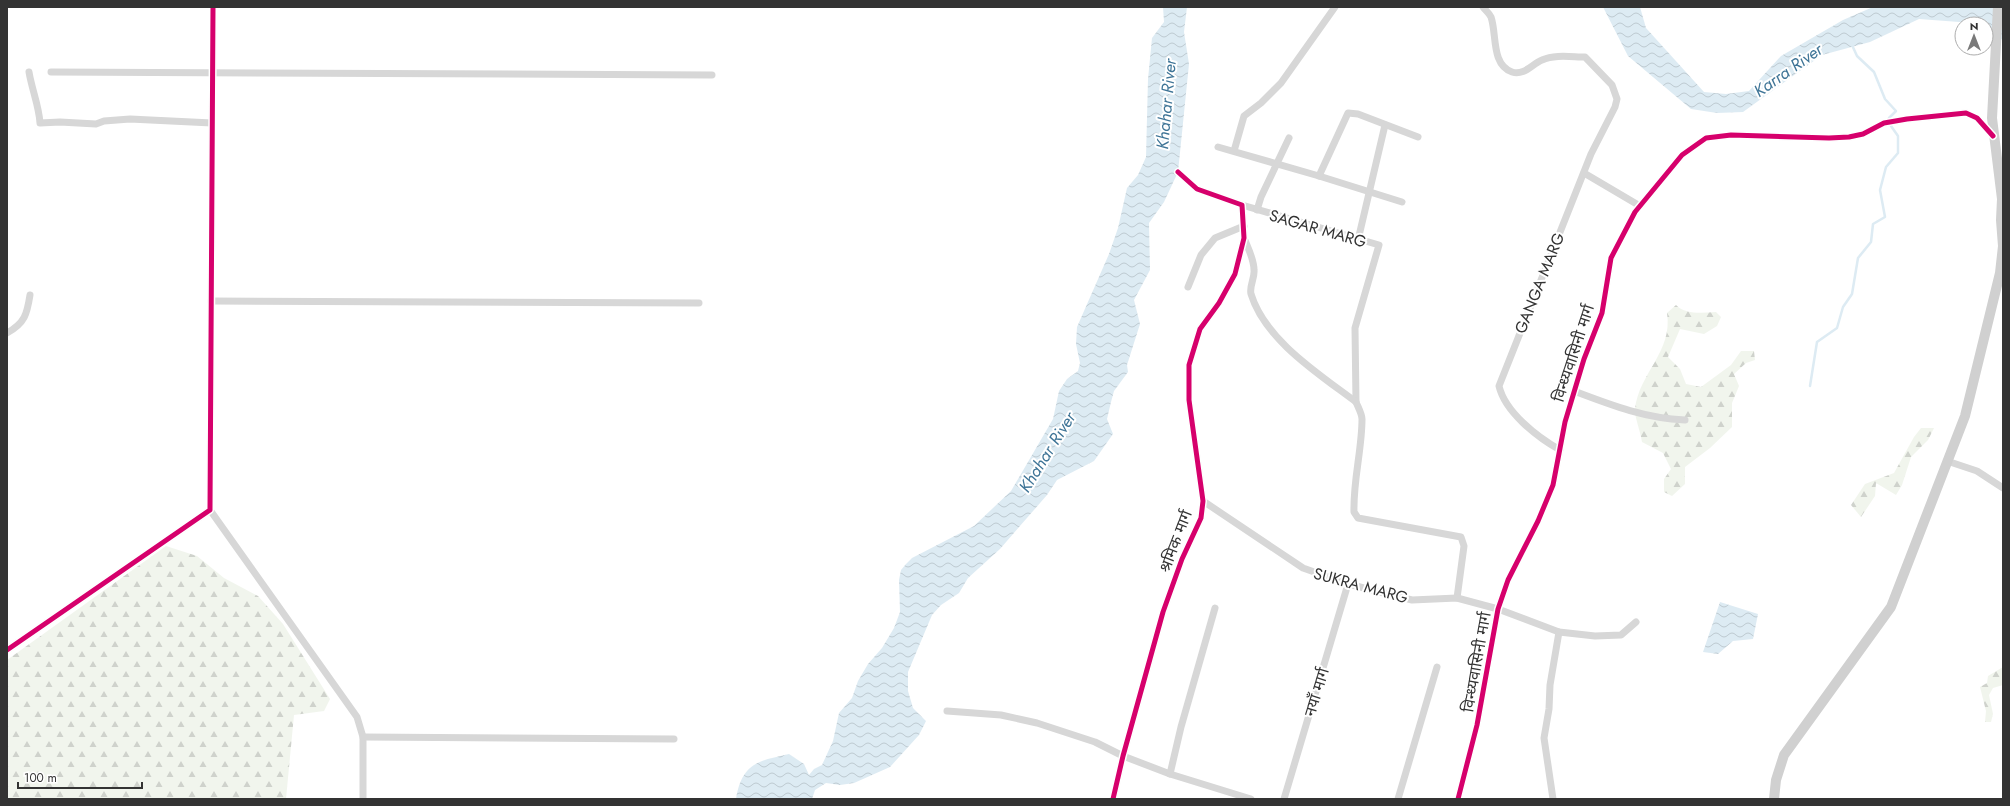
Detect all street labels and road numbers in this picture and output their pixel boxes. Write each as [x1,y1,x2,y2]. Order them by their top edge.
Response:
street label: SAGAR MARG [1267,204,1369,253]
street label: GANGA MARG [1509,229,1570,337]
street label: विन्ध्यवासिनी मार्ग [1547,300,1600,405]
street label: श्रमिक मार्ग [1153,506,1198,576]
street label: SUKRA MARG [1311,562,1411,609]
street label: विन्ध्यवासिनी मार्ग [1456,609,1497,714]
street label: नयाँ मार्ग [1298,664,1335,719]

